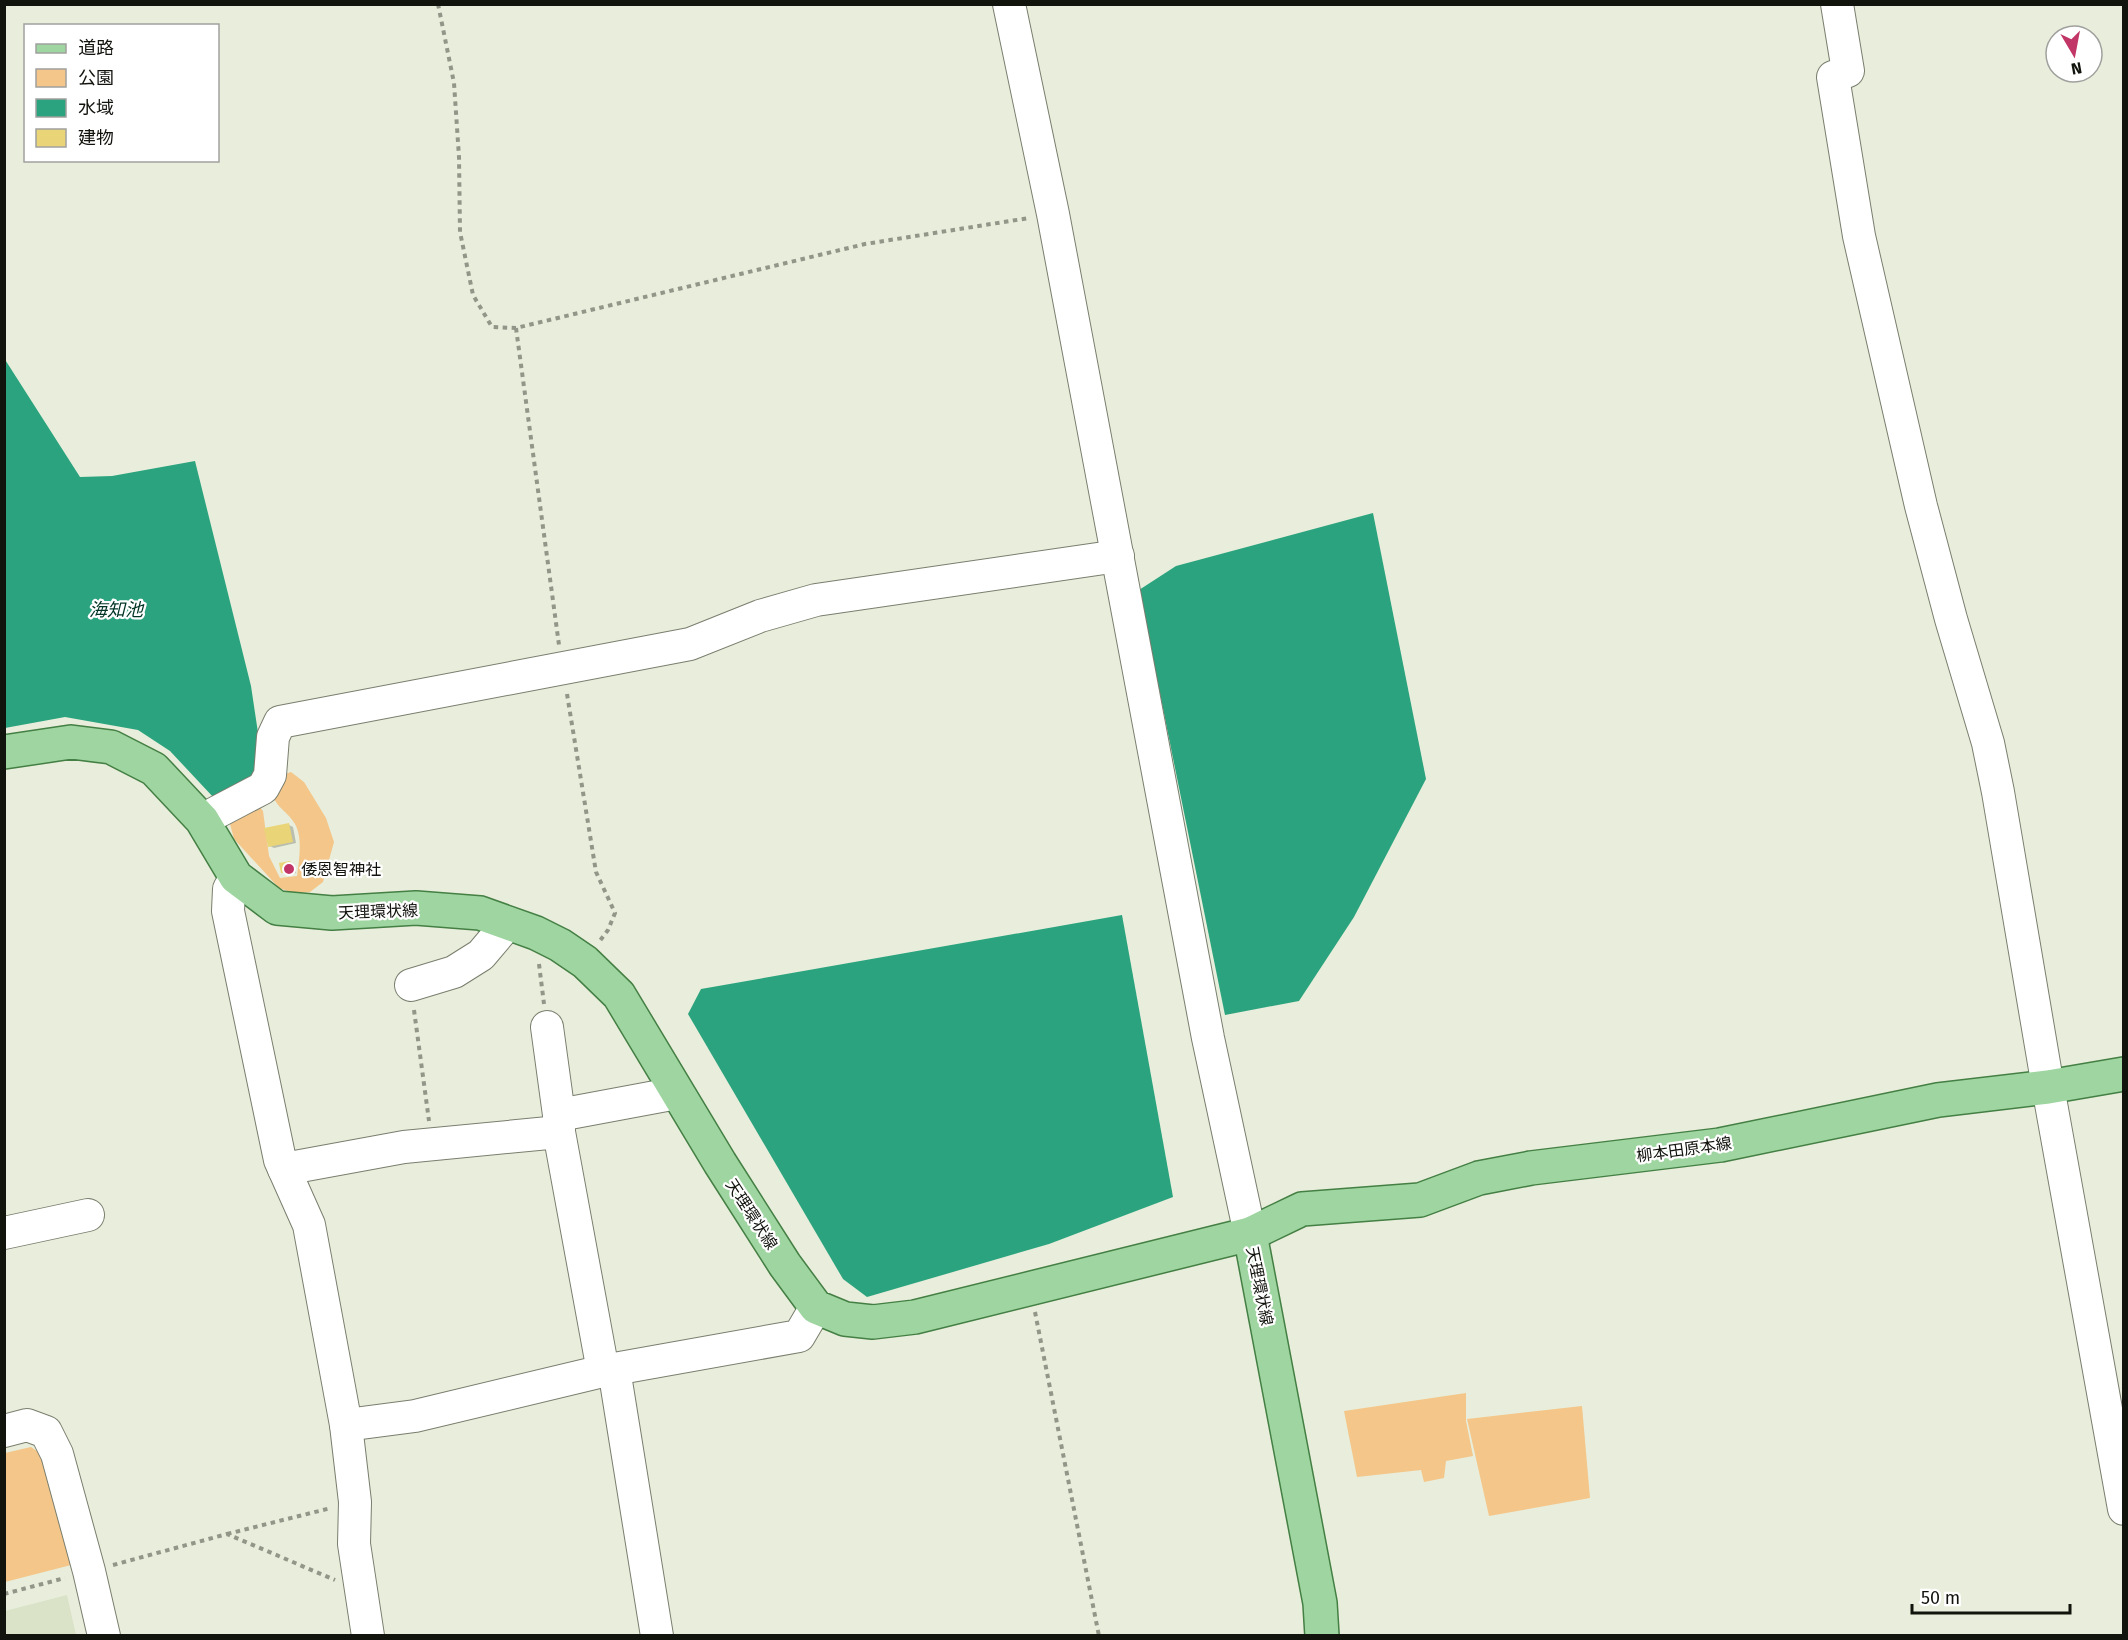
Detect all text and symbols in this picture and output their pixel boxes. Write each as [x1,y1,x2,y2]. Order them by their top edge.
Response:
legend [24,24,219,162]
north arrow [2044,24,2104,84]
text: 道路 [78,37,114,59]
text: N [2070,58,2083,79]
text: 公園 [78,67,114,89]
text: 水域 [78,97,114,119]
text: 建物 [78,127,114,149]
water label: 海知池 [89,599,145,621]
place label: 倭恩智神社 [301,860,381,879]
marker: 倭恩智神社 [282,862,296,876]
street label: 天理環状線 [338,901,418,922]
street label: 柳本田原本線 [1635,1133,1733,1166]
street label: 天理環状線 [722,1176,781,1253]
street label: 天理環状線 [1243,1245,1276,1327]
scale bar [1912,1577,2070,1615]
text: 50 m [1921,1587,1960,1609]

